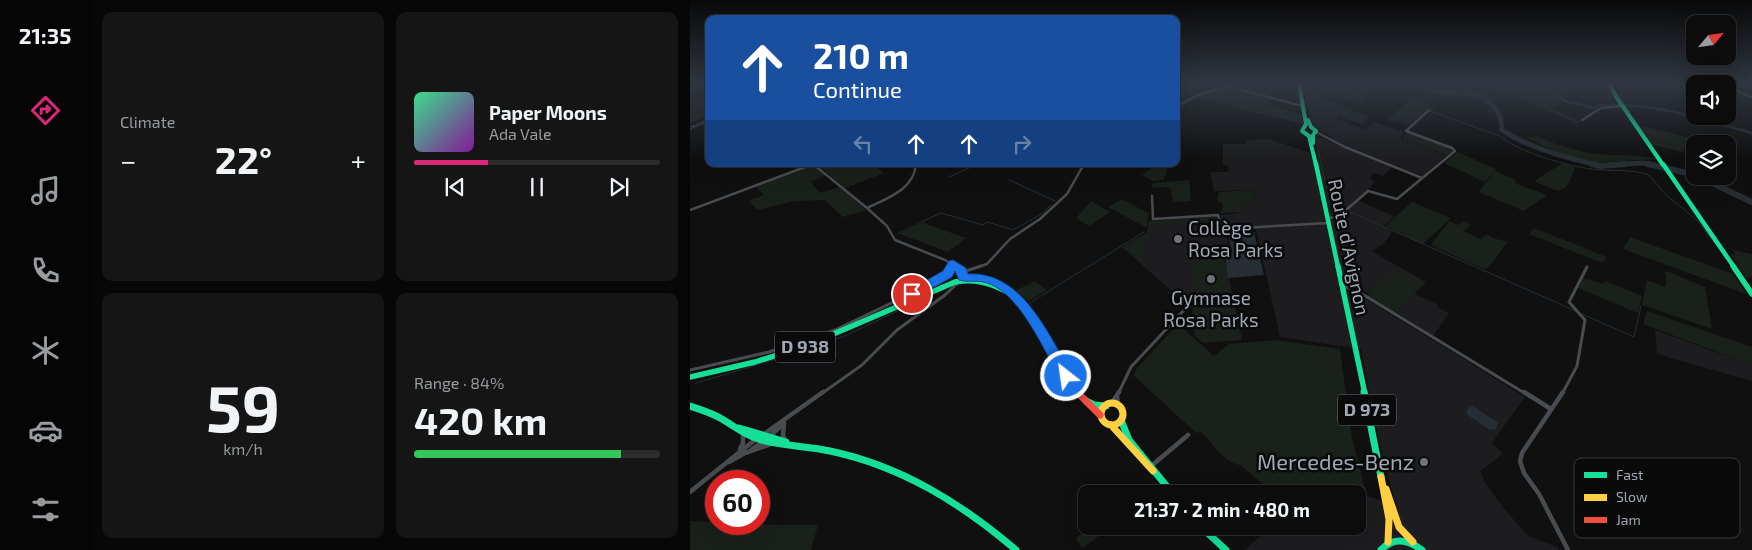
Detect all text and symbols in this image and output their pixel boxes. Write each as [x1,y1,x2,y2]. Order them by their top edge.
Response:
north arrow [1686,15,1736,65]
map controls [1686,15,1736,185]
text: 21:35 [19,22,71,48]
text: 210 m [813,34,909,76]
icon: ahead [730,35,795,100]
button: sound [1686,75,1736,125]
text: Continue [813,76,902,102]
icon: directions [28,93,63,128]
text: Paper Moons [489,101,607,124]
text: Climate [120,112,175,131]
text: Ada Vale [489,124,552,143]
icon: left [849,130,877,158]
icon: ahead [902,130,930,158]
icon: ahead [955,130,983,158]
icon: right [1008,130,1036,158]
button: layers [1686,135,1736,185]
text: 22° [215,136,272,182]
text: − [120,143,136,177]
text: + [351,143,366,177]
icon: music [28,173,63,208]
icon: previous [441,173,469,201]
icon: pause [523,173,551,201]
icon: next [605,173,633,201]
street label: Route d'Avignon [1324,177,1375,317]
place label: Collège Rosa Parks [1188,216,1283,261]
marker: Collège Rosa Parks [1172,233,1184,245]
icon: phone [28,253,63,288]
pin [891,273,933,315]
marker: Gymnase Rosa Parks [1205,273,1217,285]
icon: arrive [898,280,926,308]
place label: Gymnase Rosa Parks [1163,286,1259,331]
road number: D 938 [775,332,835,362]
icon: climate [28,333,63,368]
position arrow [1039,349,1091,401]
text: 59 [206,367,280,445]
text: Range · 84% [414,373,504,392]
road number: D 973 [1338,394,1396,426]
text: 420 km [414,397,547,443]
icon: car [28,413,63,448]
text: km/h [223,439,263,458]
place label: Mercedes-Benz [1257,448,1414,474]
marker: Mercedes-Benz [1418,456,1430,468]
legend [1574,458,1740,538]
text: Fast [1616,466,1643,483]
speed limit sign: 60 [705,470,770,535]
text: Slow [1616,488,1648,505]
icon: filters [28,492,63,527]
text: 21:37 · 2 min · 480 m [1134,498,1310,521]
text: Jam [1616,511,1641,528]

